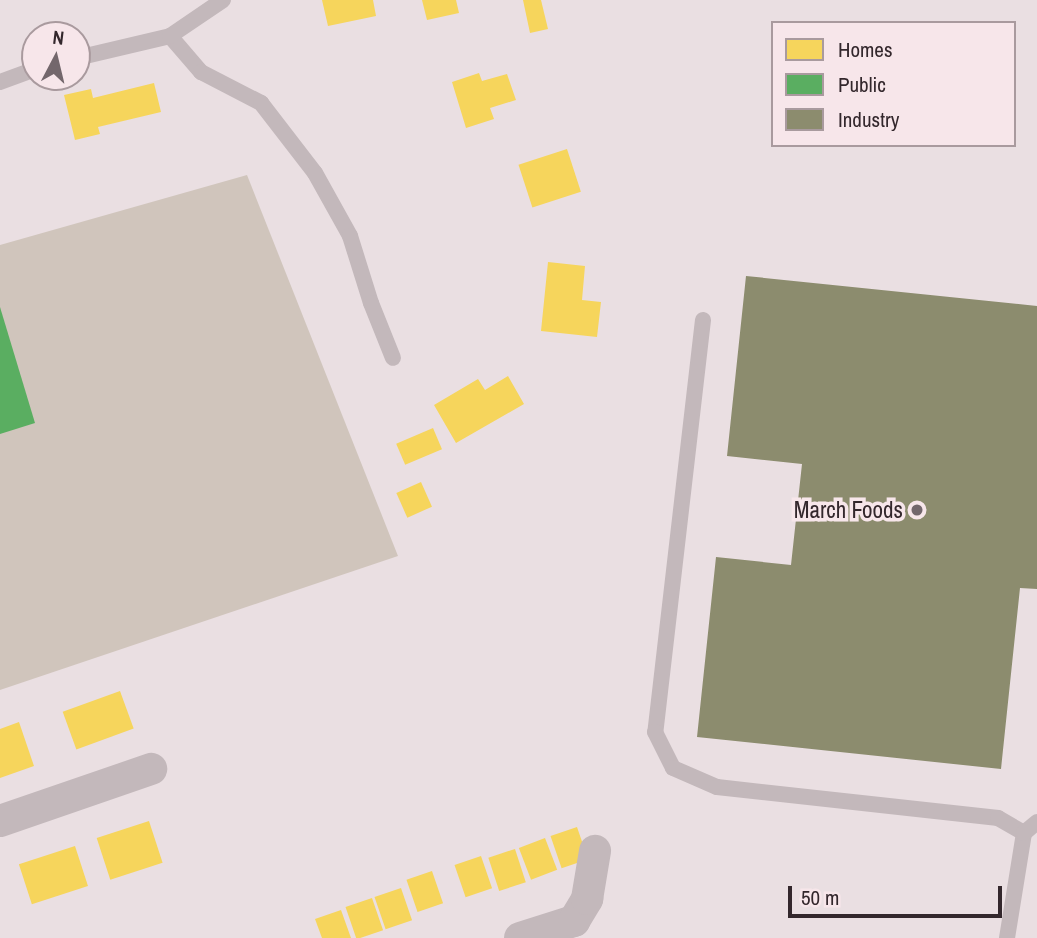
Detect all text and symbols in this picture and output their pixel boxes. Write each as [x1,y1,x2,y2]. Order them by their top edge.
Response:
north arrow [21,21,91,91]
legend [771,21,1016,147]
text: N [51,24,65,51]
text: Homes [838,35,893,64]
text: Public [838,70,886,99]
text: Industry [838,105,899,134]
place label: March Foods [794,496,903,524]
marker: March Foods [909,502,925,518]
scale bar [792,872,1006,916]
text: 50 m [801,883,839,912]

